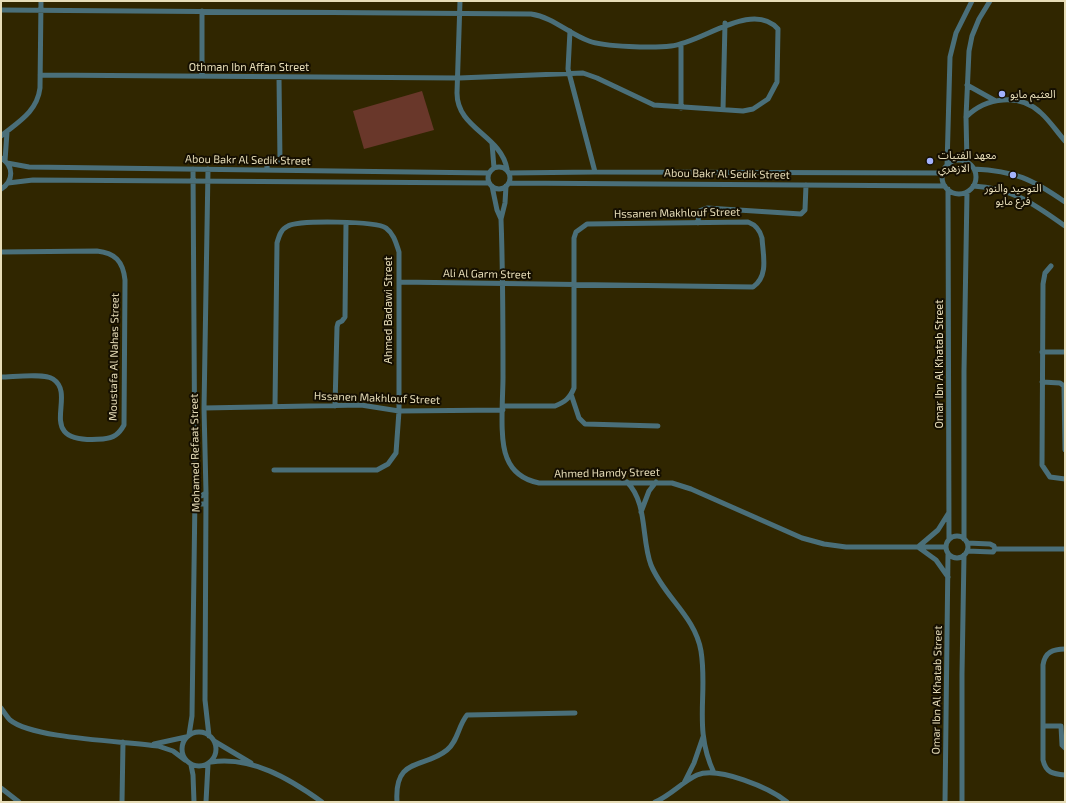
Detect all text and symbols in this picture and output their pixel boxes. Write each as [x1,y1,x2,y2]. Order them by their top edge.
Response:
street label: Othman Ibn Affan Street [189,60,309,74]
place label: العثيم مايو [1010,87,1056,101]
marker: العثيم مايو [997,89,1007,99]
place label: معهد الفتيات الازهري [938,148,997,174]
street label: Abou Bakr Al Sedik Street [185,152,311,168]
marker: معهد الفتيات الازهري [925,156,935,166]
street label: Abou Bakr Al Sedik Street [664,166,790,182]
marker: التوحيد والنور فرع مايو [1008,170,1018,180]
place label: التوحيد والنور فرع مايو [984,181,1042,207]
street label: Hssanen Makhlouf Street [614,205,740,221]
street label: Ahmed Badawi Street [381,256,395,364]
street label: Ali Al Garm Street [443,267,531,281]
street label: Moustafa Al Nahas Street [106,293,122,421]
street label: Omar Ibn Al Khatab Street [932,300,946,428]
street label: Hssanen Makhlouf Street [314,389,440,407]
street label: Mohamed Refaat Street [187,394,203,512]
street label: Ahmed Hamdy Street [554,465,660,481]
street label: Omar Ibn Al Khatab Street [929,625,945,755]

